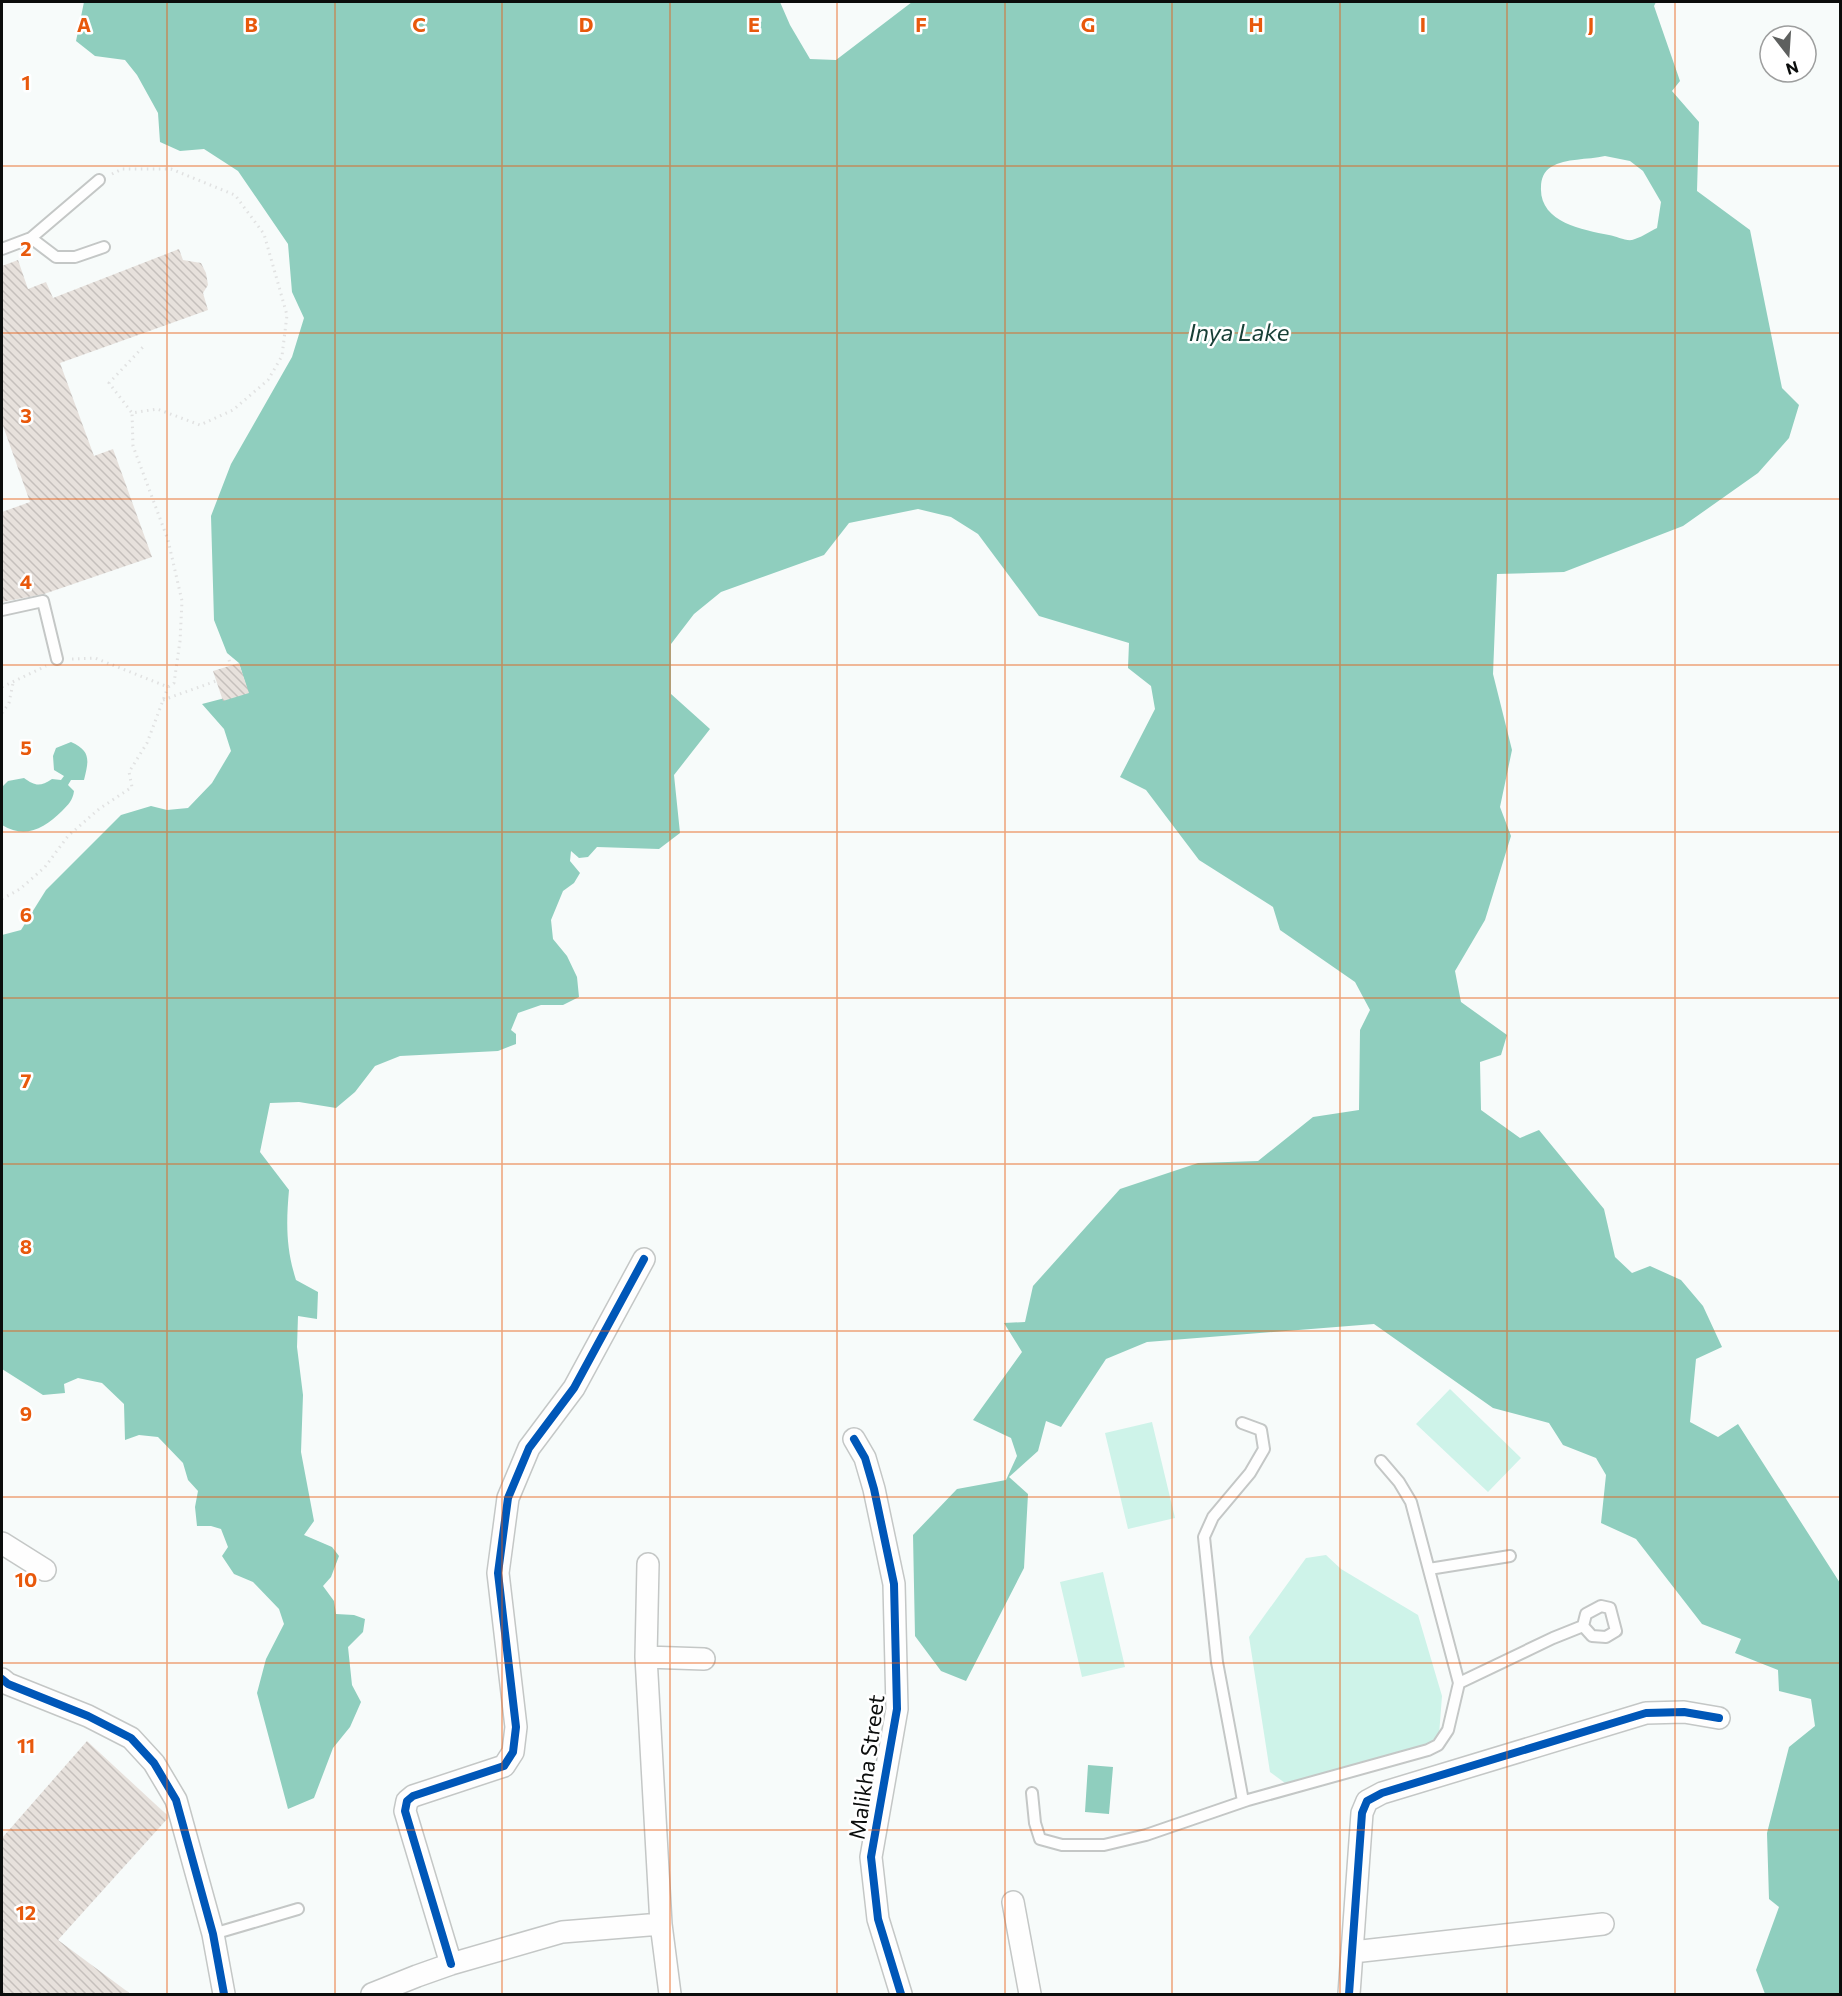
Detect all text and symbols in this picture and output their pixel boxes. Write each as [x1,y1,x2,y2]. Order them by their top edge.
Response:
text: A [77,12,91,36]
text: B [244,12,258,36]
text: C [412,12,426,36]
text: D [579,12,593,36]
text: E [748,12,760,36]
text: F [915,12,927,36]
text: G [1081,12,1095,36]
text: H [1249,12,1264,36]
text: I [1420,12,1426,36]
text: J [1588,12,1594,36]
north arrow [1758,24,1818,84]
text: N [1784,58,1801,80]
text: 1 [21,70,31,94]
text: 2 [20,236,32,260]
water label: Inya Lake [1189,317,1290,346]
text: 3 [20,403,32,427]
text: 4 [20,569,32,593]
text: 5 [20,735,32,759]
text: 6 [20,902,32,926]
text: 7 [21,1068,32,1092]
text: 8 [20,1234,32,1258]
text: 9 [20,1401,32,1425]
text: 10 [15,1567,37,1591]
street label: Malikha Street [842,1693,890,1841]
text: 11 [17,1733,35,1757]
text: 12 [16,1900,36,1924]

